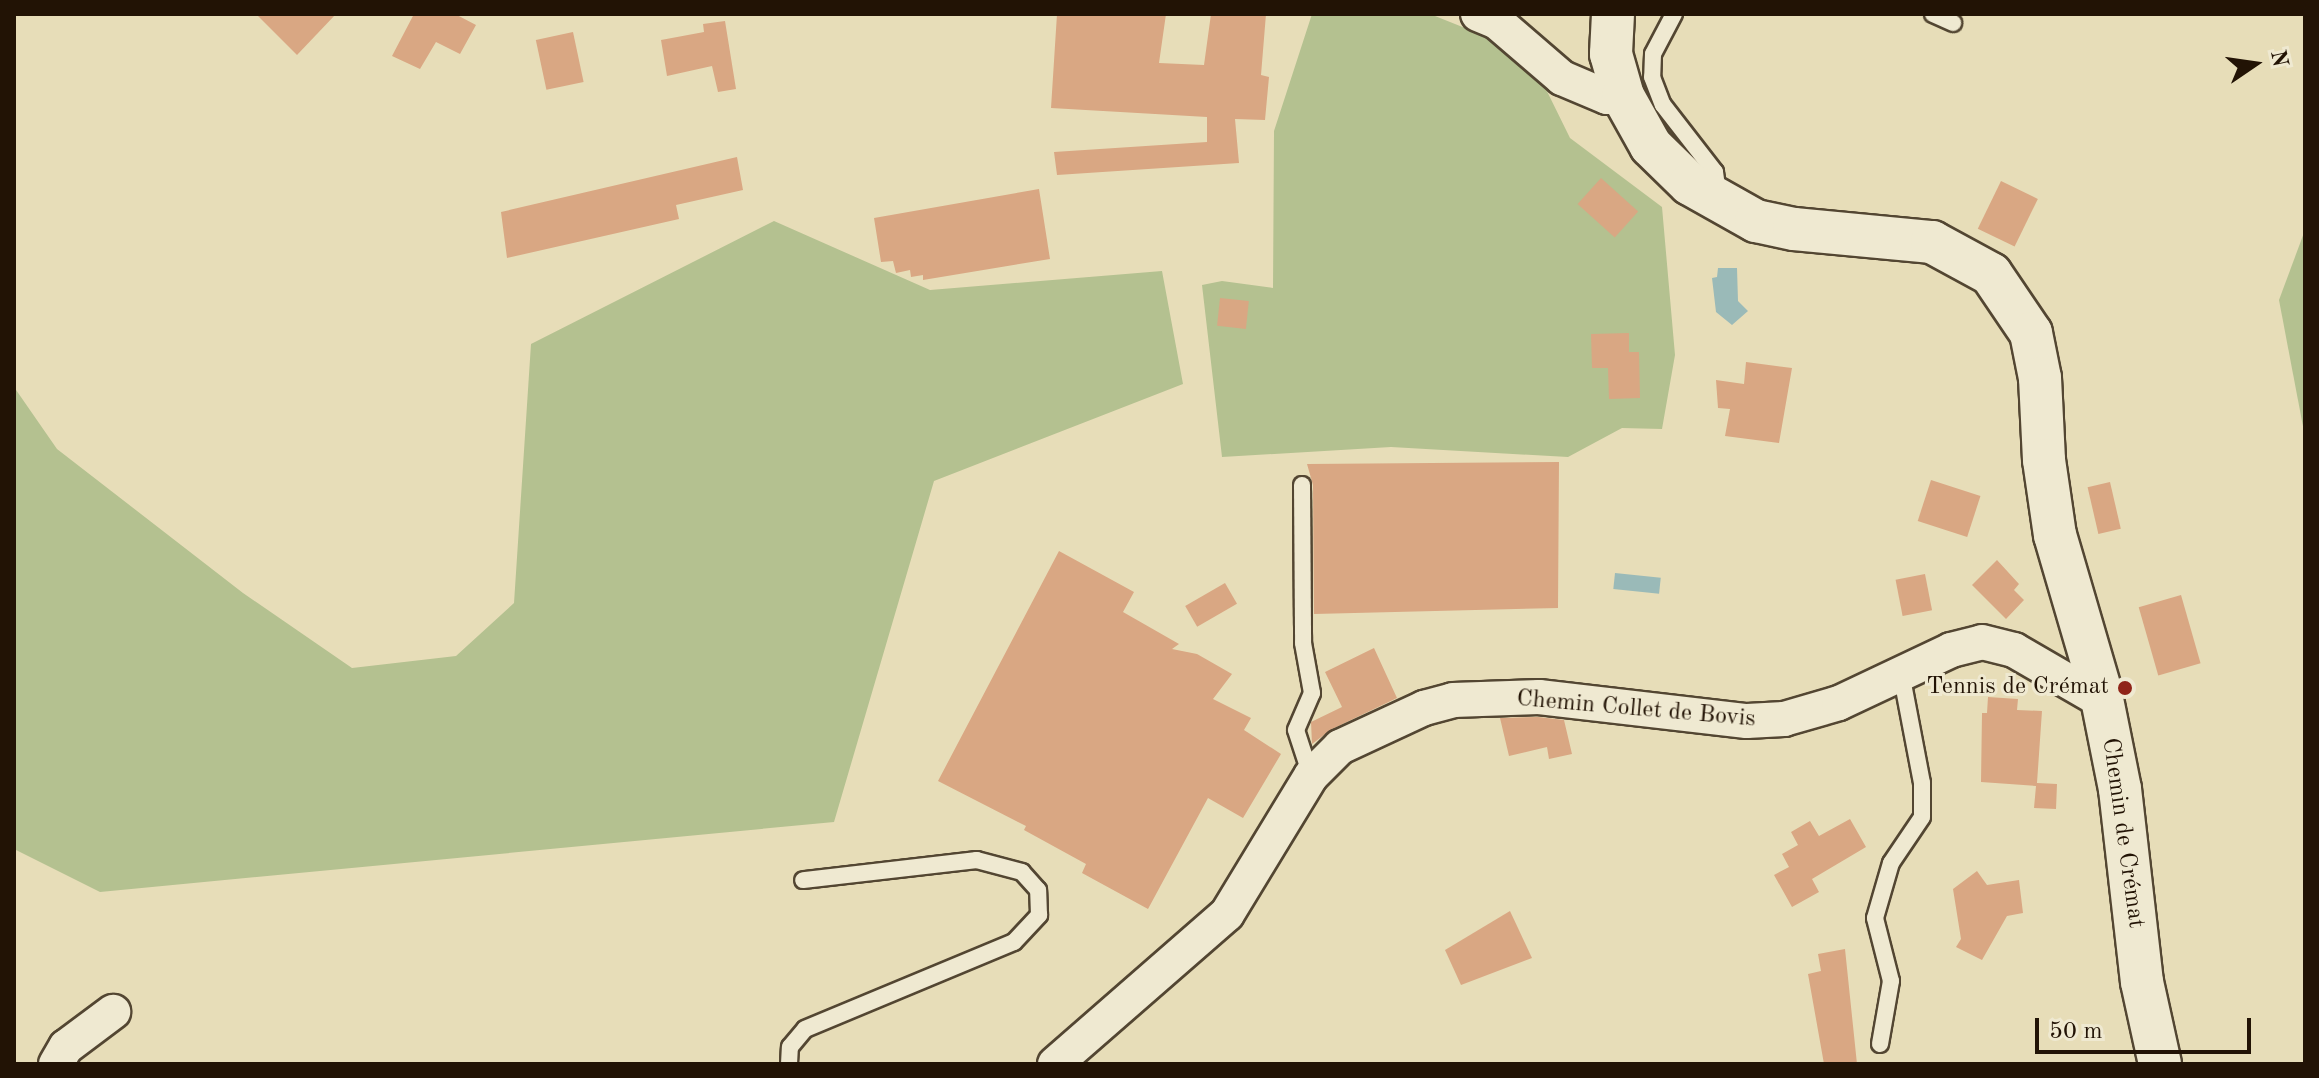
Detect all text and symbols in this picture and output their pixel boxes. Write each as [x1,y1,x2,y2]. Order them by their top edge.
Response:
north arrow [2215,24,2295,104]
text: N [2266,48,2291,69]
place label: Tennis de Crémat [1926,674,2109,702]
marker: Tennis de Crémat [2116,679,2134,697]
street label: Chemin Collet de Bovis [1515,685,1757,735]
street label: Chemin de Crémat [2094,736,2150,930]
scale bar [2039,1002,2255,1052]
text: 50 m [2049,1020,2103,1044]

